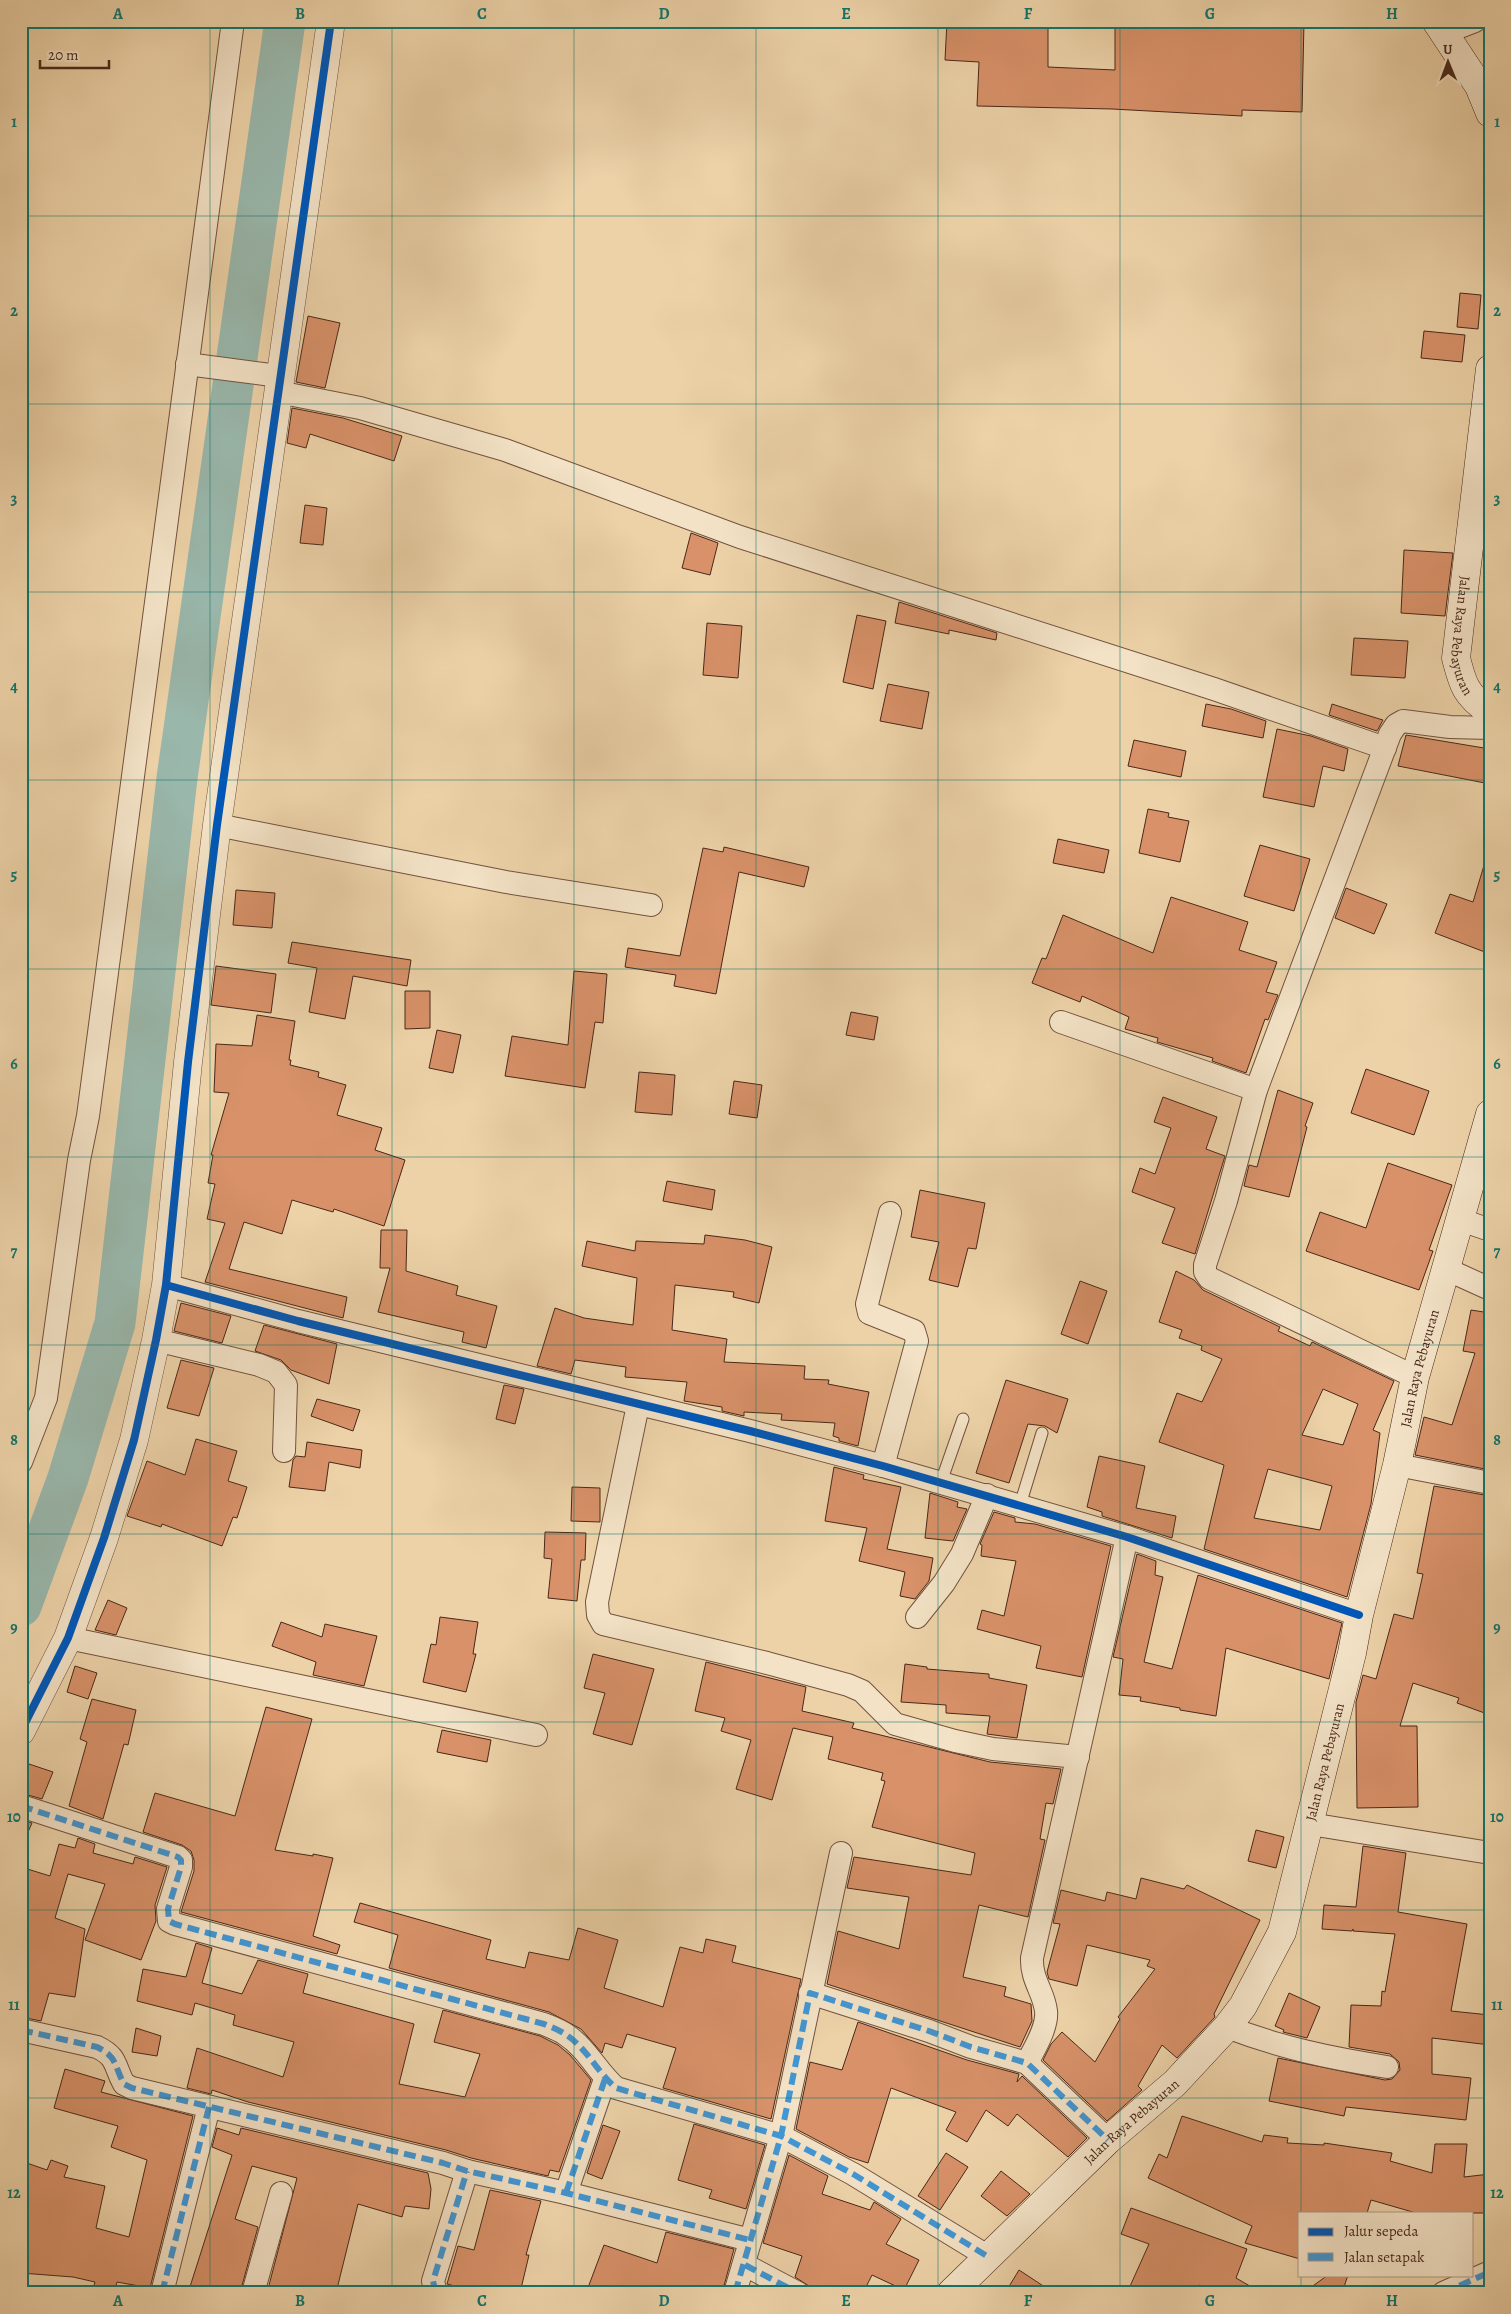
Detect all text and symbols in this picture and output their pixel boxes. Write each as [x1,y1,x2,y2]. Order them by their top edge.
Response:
text: A [112,3,124,25]
text: B [295,3,305,25]
text: C [477,3,487,25]
text: D [658,3,670,25]
text: E [841,3,851,25]
text: F [1024,3,1033,25]
text: G [1205,3,1215,25]
text: H [1386,3,1398,25]
scale bar [40,38,109,70]
north arrow [1424,38,1474,88]
text: U [1443,40,1453,59]
text: 20 m [48,45,79,65]
text: 1 [11,111,17,133]
text: 1 [1494,111,1500,133]
text: 2 [10,300,18,322]
text: 2 [1493,300,1501,322]
text: 3 [11,488,18,510]
text: 3 [1494,488,1501,510]
street label: Jalan Raya Pebayuran [1447,575,1478,699]
text: 4 [10,676,18,698]
text: 4 [1493,676,1501,698]
text: 5 [11,864,18,886]
text: 5 [1494,864,1501,886]
text: 6 [10,1053,18,1075]
text: 6 [1493,1053,1501,1075]
text: 7 [11,1241,18,1263]
text: 7 [1494,1241,1501,1263]
street label: Jalan Raya Pebayuran [1395,1307,1443,1429]
text: 8 [10,1429,18,1451]
text: 8 [1493,1429,1501,1451]
text: 9 [10,1617,18,1639]
text: 9 [1493,1617,1501,1639]
street label: Jalan Raya Pebayuran [1301,1701,1349,1823]
text: 10 [7,1806,21,1828]
text: 10 [1490,1806,1504,1828]
text: 11 [8,1994,20,2016]
text: 11 [1491,1994,1503,2016]
street label: Jalan Raya Pebayuran [1079,2074,1183,2168]
text: 12 [7,2182,21,2204]
text: 12 [1490,2182,1504,2204]
legend [1298,2212,1474,2276]
text: Jalur sepeda [1344,2221,1418,2241]
text: Jalan setapak [1344,2247,1425,2267]
text: A [112,2290,124,2312]
text: B [295,2290,305,2312]
text: C [477,2290,487,2312]
text: D [658,2290,670,2312]
text: E [841,2290,851,2312]
text: F [1024,2290,1033,2312]
text: G [1205,2290,1215,2312]
text: H [1386,2290,1398,2312]

